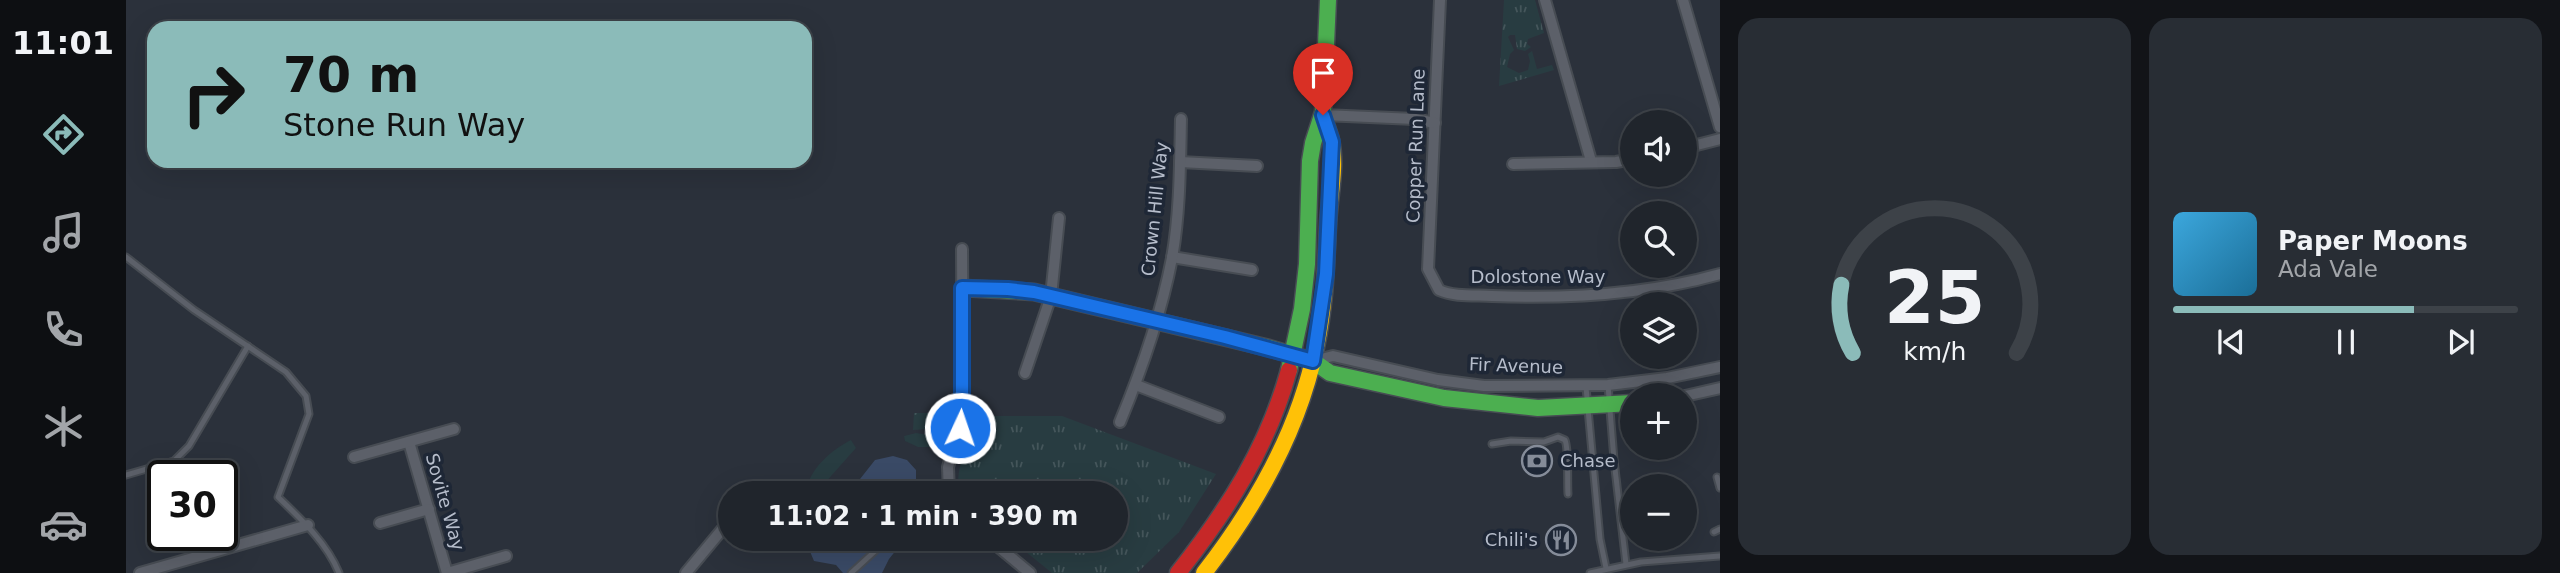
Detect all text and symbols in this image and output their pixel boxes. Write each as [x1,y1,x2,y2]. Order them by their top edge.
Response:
text: 11:01 [12,24,114,62]
pin [1293,43,1353,115]
text: 70 m [283,47,419,104]
icon: right [168,49,259,140]
icon: arrive [1304,54,1342,92]
street label: Copper Run Lane [1402,68,1429,224]
text: Stone Run Way [283,106,525,144]
icon: directions [39,110,88,159]
map controls [1620,110,1697,551]
button: sound [1620,110,1697,187]
street label: Crown Hill Way [1137,140,1172,277]
button: search [1620,201,1697,278]
icon: music [39,208,88,257]
text: Paper Moons [2278,226,2468,256]
text: 25 [1884,255,1985,340]
text: Ada Vale [2278,256,2378,282]
street label: Dolostone Way [1471,266,1606,287]
button: layers [1620,292,1697,369]
icon: phone [39,305,88,354]
icon: previous [2212,323,2250,361]
icon: pause [2327,323,2365,361]
icon: next [2442,323,2480,361]
text: km/h [1903,336,1966,365]
street label: Fir Avenue [1469,353,1563,378]
button: + [1620,383,1697,460]
position arrow [923,391,997,465]
icon: climate [39,402,88,451]
bank icon: Chase [1520,444,1554,478]
place label: Chase [1560,450,1615,471]
street label: Sovite Way [422,451,469,553]
speed limit sign: 30 [147,460,238,551]
button: − [1620,474,1697,551]
icon: car [39,500,88,549]
text: 11:02 · 1 min · 390 m [768,501,1078,531]
restaurant icon: Chili's [1544,523,1578,557]
place label: Chili's [1485,529,1538,550]

